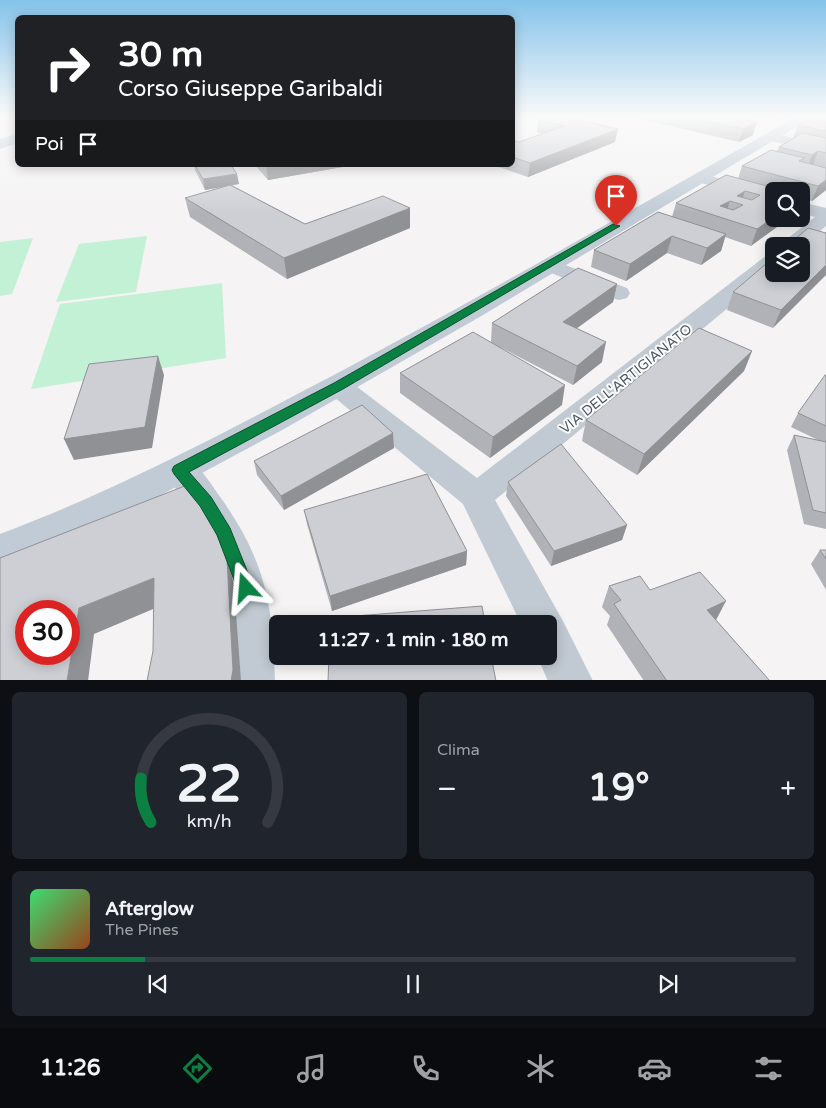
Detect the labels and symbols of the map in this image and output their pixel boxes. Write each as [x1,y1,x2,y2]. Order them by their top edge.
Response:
pin [595,175,637,226]
street label: VIA DELL'ARTIGIANATO [557,321,695,437]
position arrow [219,561,271,613]
speed limit sign: 30 [15,600,80,665]

